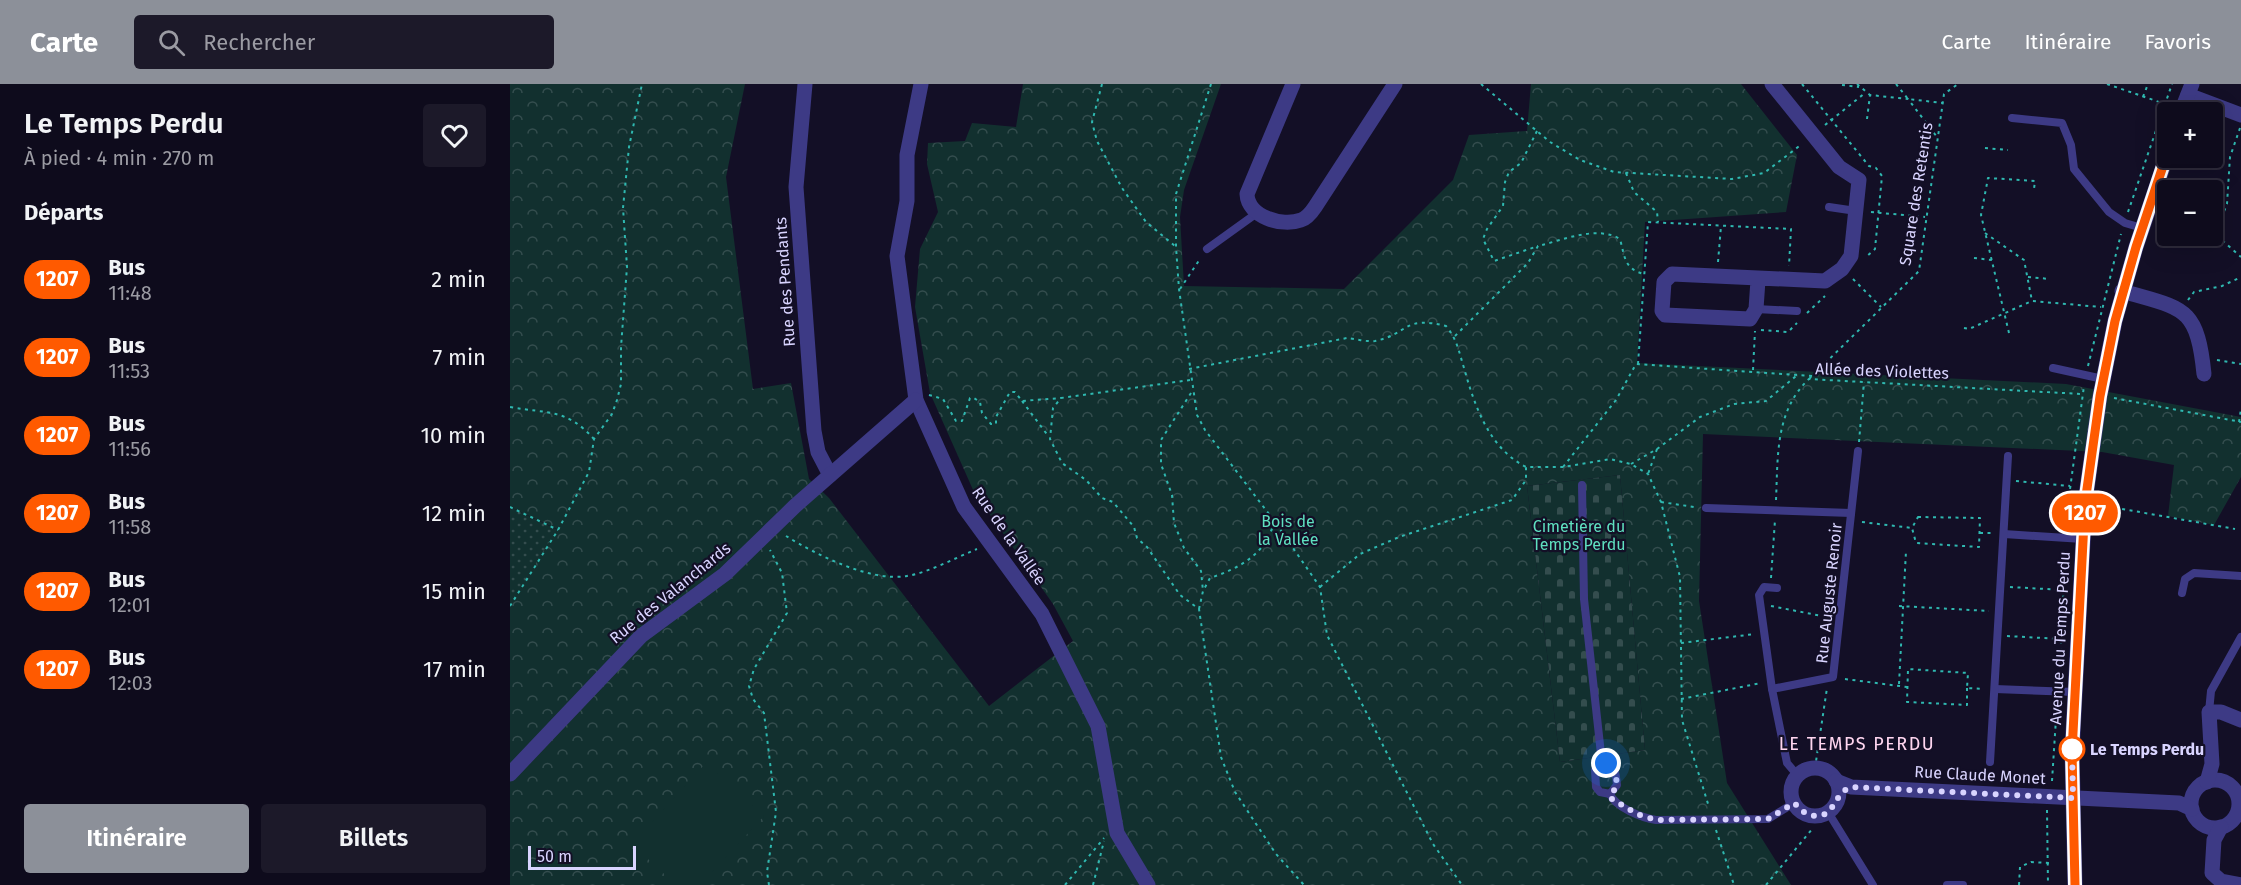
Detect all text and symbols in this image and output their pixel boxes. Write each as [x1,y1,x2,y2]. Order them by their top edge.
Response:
search box [134,15,554,69]
text: Carte [30,26,98,59]
icon: search [155,26,188,59]
text: Rechercher [203,29,315,56]
text: Carte [1942,29,1991,55]
text: Itinéraire [2024,29,2111,55]
text: Favoris [2144,29,2211,55]
map controls [2157,102,2223,246]
button: + [2157,102,2223,168]
button: heart [423,104,486,167]
text: Le Temps Perdu [24,107,224,140]
street label: Square des Retentis [1895,121,1937,267]
text: À pied · 4 min · 270 m [24,146,214,170]
button: − [2157,180,2223,246]
text: Départs [24,199,103,226]
street label: Rue des Pendants [771,217,799,347]
text: Bus [108,254,145,281]
text: 1207 [36,266,78,292]
text: 2 min [431,266,486,293]
text: 11:48 [108,281,152,305]
text: Bus [108,332,145,359]
text: 1207 [36,344,78,370]
text: 7 min [432,344,486,371]
text: 11:53 [108,359,150,383]
street label: Allée des Violettes [1815,359,1949,383]
text: Bus [108,410,145,437]
text: 1207 [36,422,78,448]
text: 10 min [420,422,486,449]
text: 11:56 [108,437,151,461]
street label: Rue de la Vallée [968,483,1050,589]
text: Bus [108,488,145,515]
line badge: 1207 [2043,494,2127,532]
text: 1207 [36,500,78,526]
text: 12 min [422,500,486,527]
text: 1207 [2064,500,2106,526]
park label: Bois de la Vallée [1257,512,1319,549]
text: 11:58 [108,515,151,539]
park label: Cimetière du Temps Perdu [1532,517,1626,554]
street label: Rue Auguste Renoir [1812,521,1846,664]
street label: Rue des Valanchards [606,538,734,648]
street label: Avenue du Temps Perdu [2046,551,2074,725]
text: Bus [108,566,145,593]
text: 1207 [36,578,78,604]
text: 15 min [422,578,486,605]
text: 12:01 [108,593,151,617]
text: Bus [108,644,145,671]
text: 1207 [36,656,78,682]
text: 17 min [423,656,486,683]
text: 12:03 [108,671,153,695]
district label: LE TEMPS PERDU [1779,733,1935,755]
marker: Le Temps Perdu [2059,736,2085,762]
place label: Le Temps Perdu [2090,740,2204,759]
your location [1591,748,1621,778]
street label: Rue Claude Monet [1914,762,2046,788]
button: Itinéraire [24,804,249,873]
button: Billets [261,804,486,873]
scale bar [528,843,636,870]
text: 50 m [537,847,572,866]

